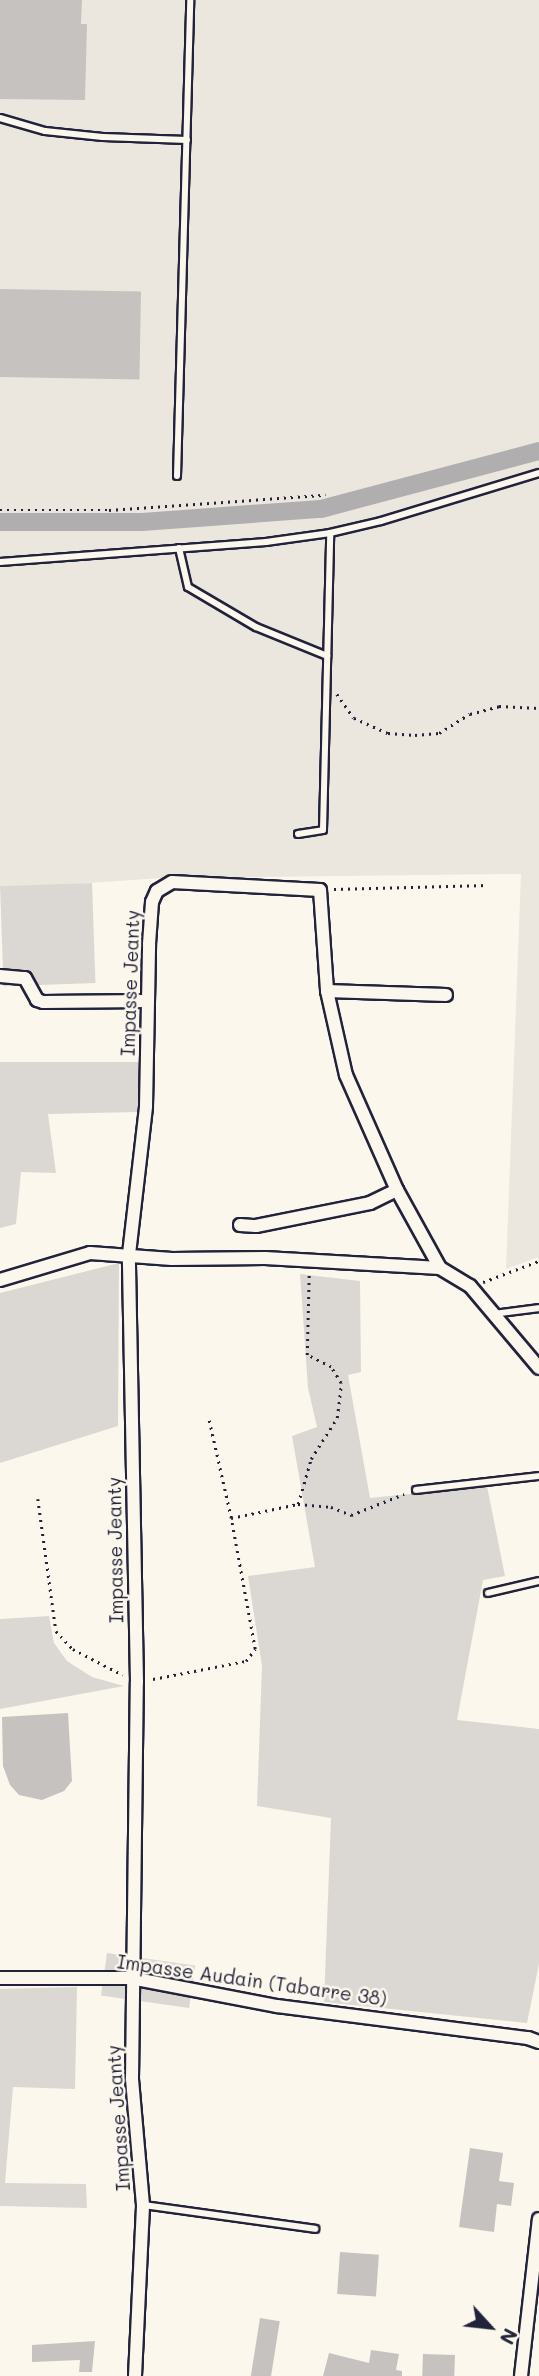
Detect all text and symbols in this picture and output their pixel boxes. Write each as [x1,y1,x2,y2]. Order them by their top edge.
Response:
street label: Impasse Jeanty [116,910,144,1056]
street label: Impasse Jeanty [102,1477,128,1623]
street label: Impasse Audain (Tabarre 38) [116,1950,388,2010]
street label: Impasse Jeanty [102,2044,134,2192]
north arrow [455,2292,525,2362]
text: N [495,2325,524,2349]

